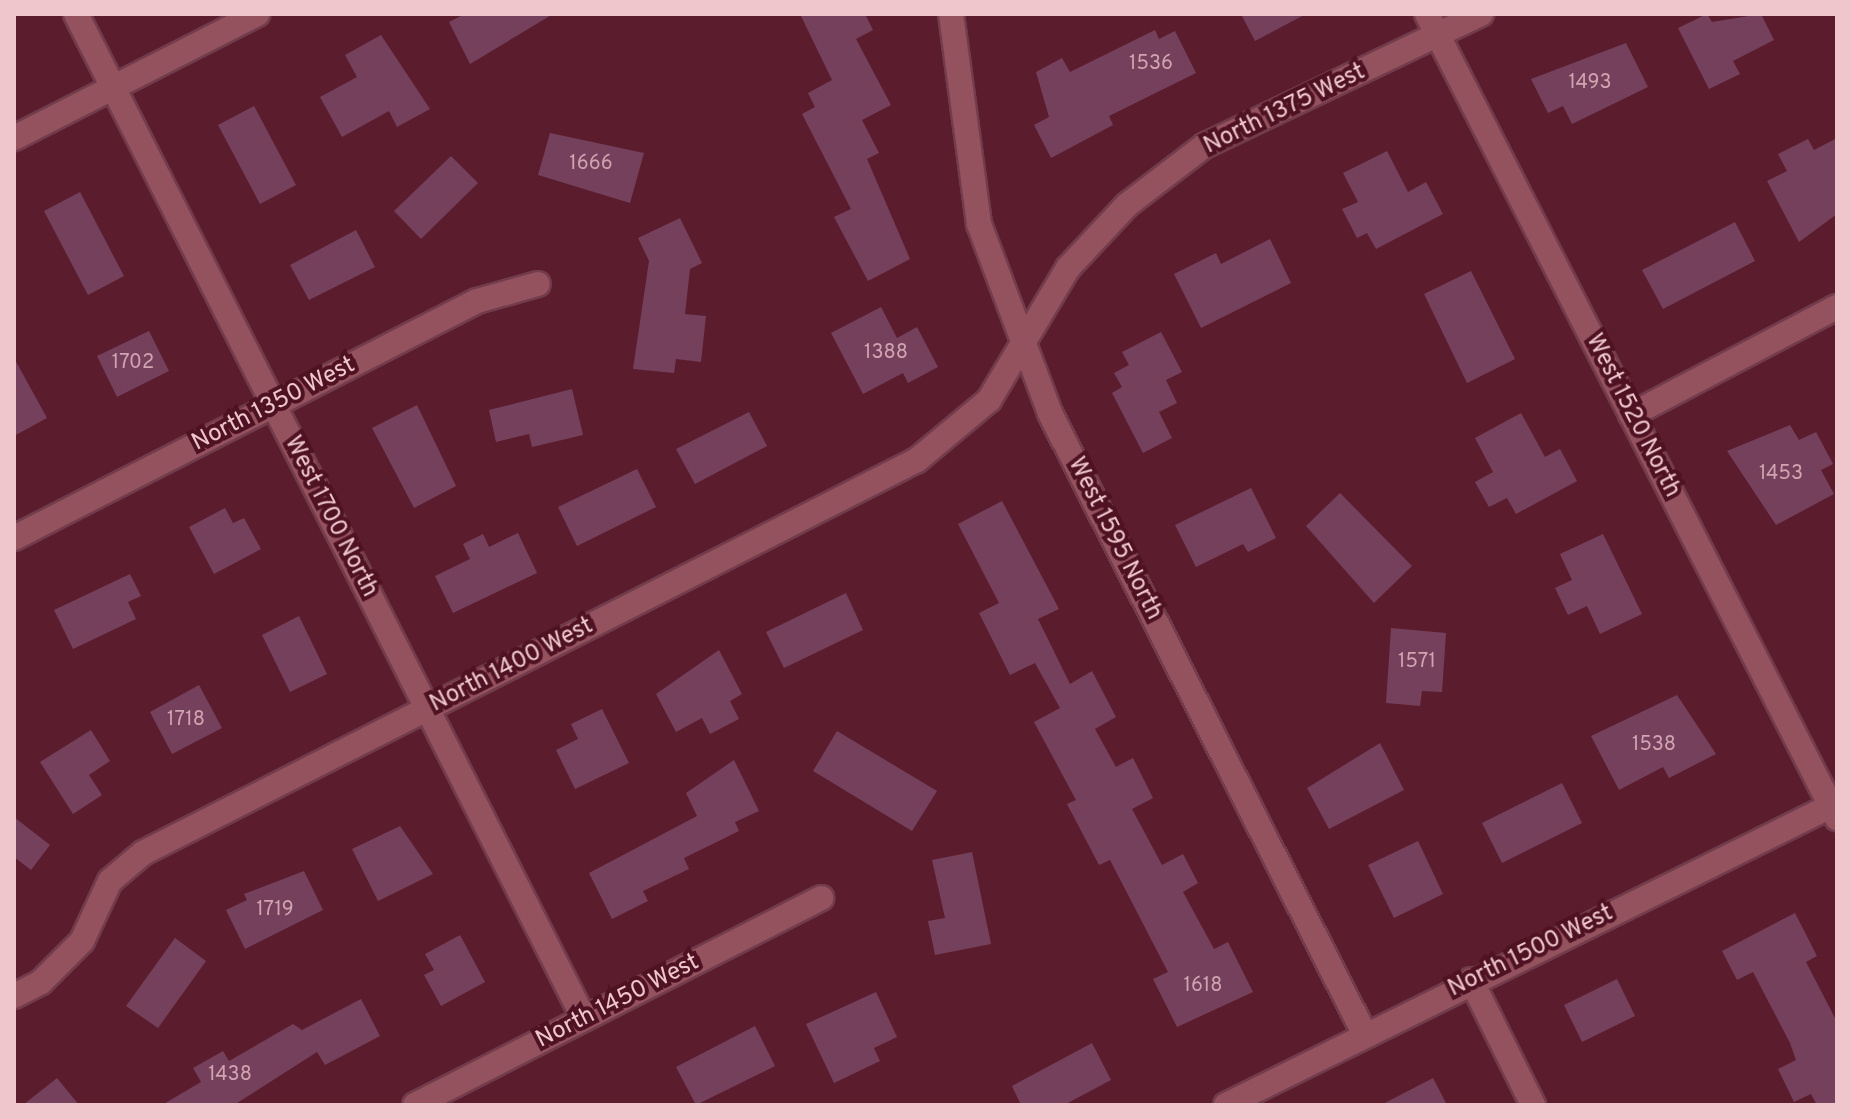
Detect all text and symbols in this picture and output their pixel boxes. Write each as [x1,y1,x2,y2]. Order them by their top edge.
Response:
house number: 1536 [1129,52,1173,76]
street label: North 1375 West [1199,58,1371,162]
house number: 1493 [1568,71,1612,95]
house number: 1666 [569,152,613,176]
street label: West 1520 North [1578,329,1686,503]
house number: 1388 [864,341,908,365]
house number: 1702 [112,351,154,375]
street label: North 1350 West [187,351,361,459]
street label: West 1700 North [277,432,383,602]
street label: West 1595 North [1061,453,1167,625]
house number: 1453 [1759,462,1803,486]
street label: North 1400 West [425,612,599,720]
house number: 1571 [1398,650,1436,674]
house number: 1718 [167,708,205,732]
house number: 1538 [1632,733,1676,757]
house number: 1719 [256,898,294,922]
street label: North 1500 West [1444,900,1618,1004]
street label: North 1450 West [532,948,704,1056]
house number: 1618 [1183,974,1223,998]
house number: 1438 [208,1063,252,1087]

